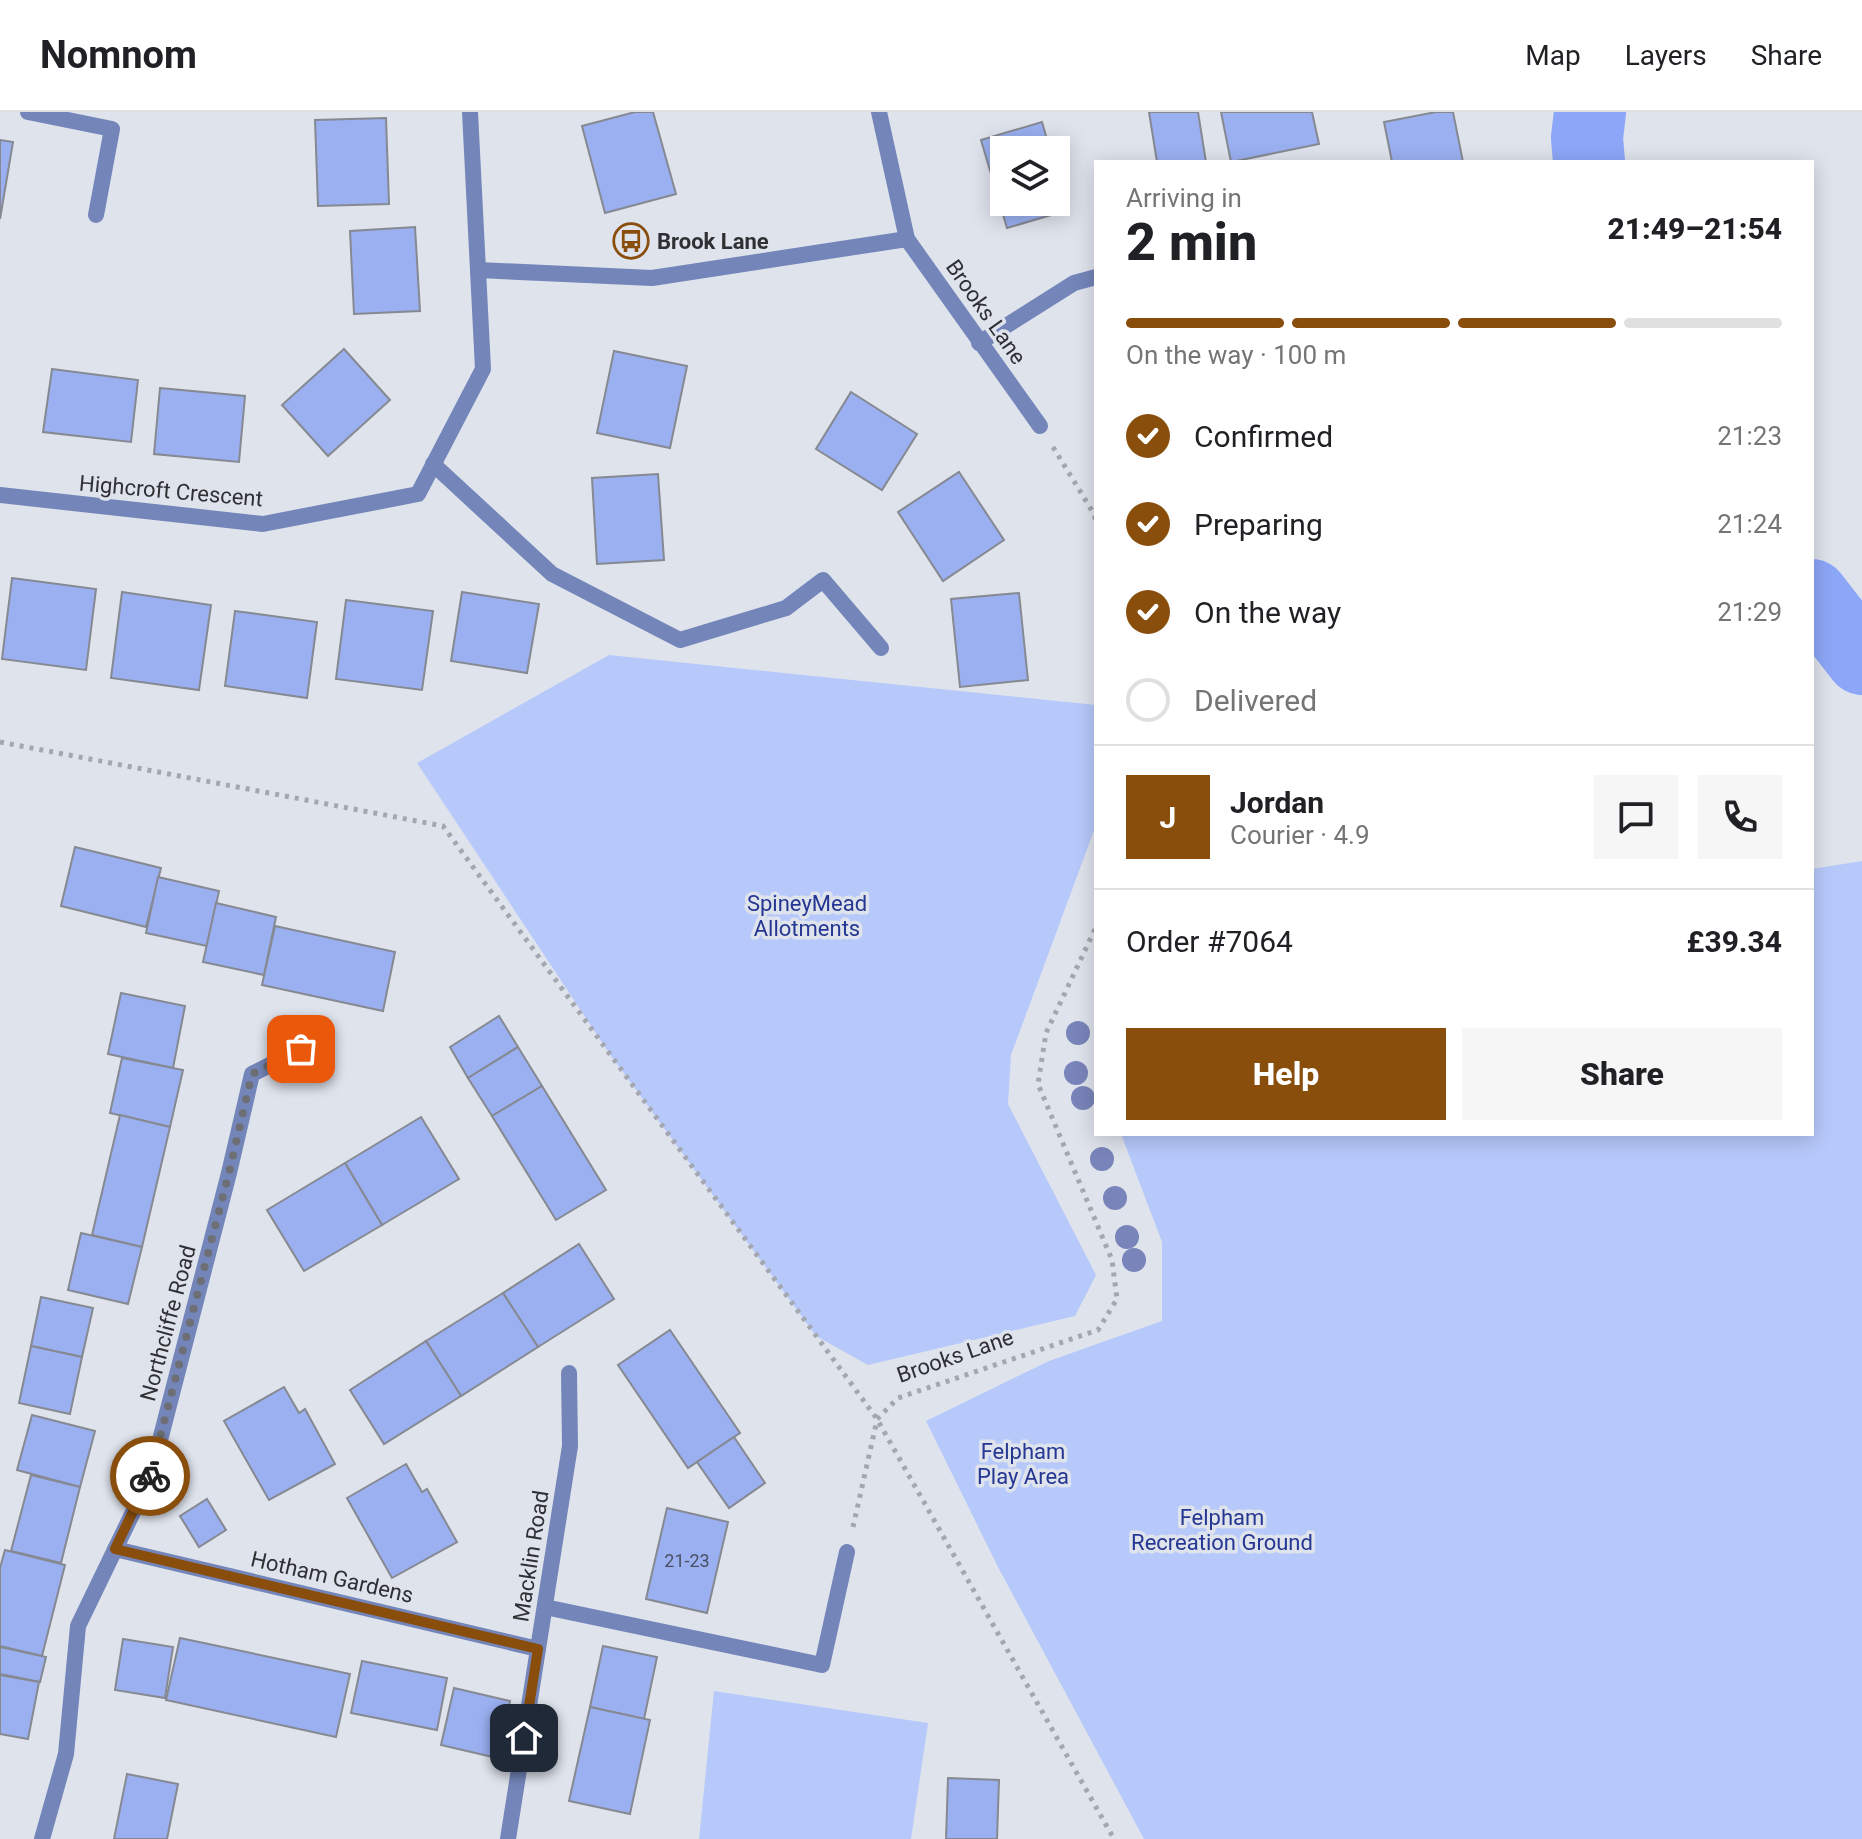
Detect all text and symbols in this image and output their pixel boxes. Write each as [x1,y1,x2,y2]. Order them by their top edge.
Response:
text: Nomnom [40,33,197,77]
text: Map [1525,39,1581,72]
text: Layers [1625,39,1707,72]
text: Share [1751,39,1822,72]
map controls [990,136,1070,216]
button: layers [990,136,1070,216]
text: Arriving in [1126,183,1242,213]
text: 21:49–21:54 [1607,211,1782,246]
text: 2 min [1126,212,1257,273]
bus stop icon: Brook Lane [612,222,650,260]
place label: Brook Lane [657,229,769,254]
street label: Brooks Lane [941,255,1031,369]
text: On the way · 100 m [1126,340,1346,370]
icon: check [1126,414,1170,458]
text: Confirmed [1194,419,1333,454]
text: 21:23 [1717,421,1782,451]
street label: Highcroft Crescent [78,471,264,511]
icon: check [1126,502,1170,546]
text: Preparing [1194,507,1323,542]
text: 21:24 [1717,509,1782,539]
icon: check [1126,590,1170,634]
text: On the way [1194,595,1341,630]
text: 21:29 [1717,597,1782,627]
text: Delivered [1194,683,1317,718]
button: chat [1594,775,1678,859]
button: phone [1698,775,1782,859]
text: Jordan [1230,785,1324,820]
text: J [1160,800,1176,835]
text: Courier · 4.9 [1230,820,1370,850]
park label: SpineyMead Allotments [747,891,867,941]
text: Order #7064 [1126,924,1293,959]
text: £39.34 [1687,924,1782,959]
pin [267,1015,335,1083]
icon: bag [279,1027,323,1071]
button: Help [1126,1028,1446,1120]
button: Share [1462,1028,1782,1120]
street label: Northcliffe Road [135,1242,201,1404]
street label: Brooks Lane [893,1324,1017,1388]
courier [110,1436,190,1516]
park label: Felpham Play Area [977,1439,1069,1489]
icon: bike [128,1454,172,1498]
street label: Macklin Road [508,1489,554,1623]
park label: Felpham Recreation Ground [1131,1505,1313,1555]
street label: Hotham Gardens [248,1546,416,1608]
house number: 21-23 [664,1550,710,1571]
pin [490,1704,558,1772]
icon: home [502,1716,546,1760]

